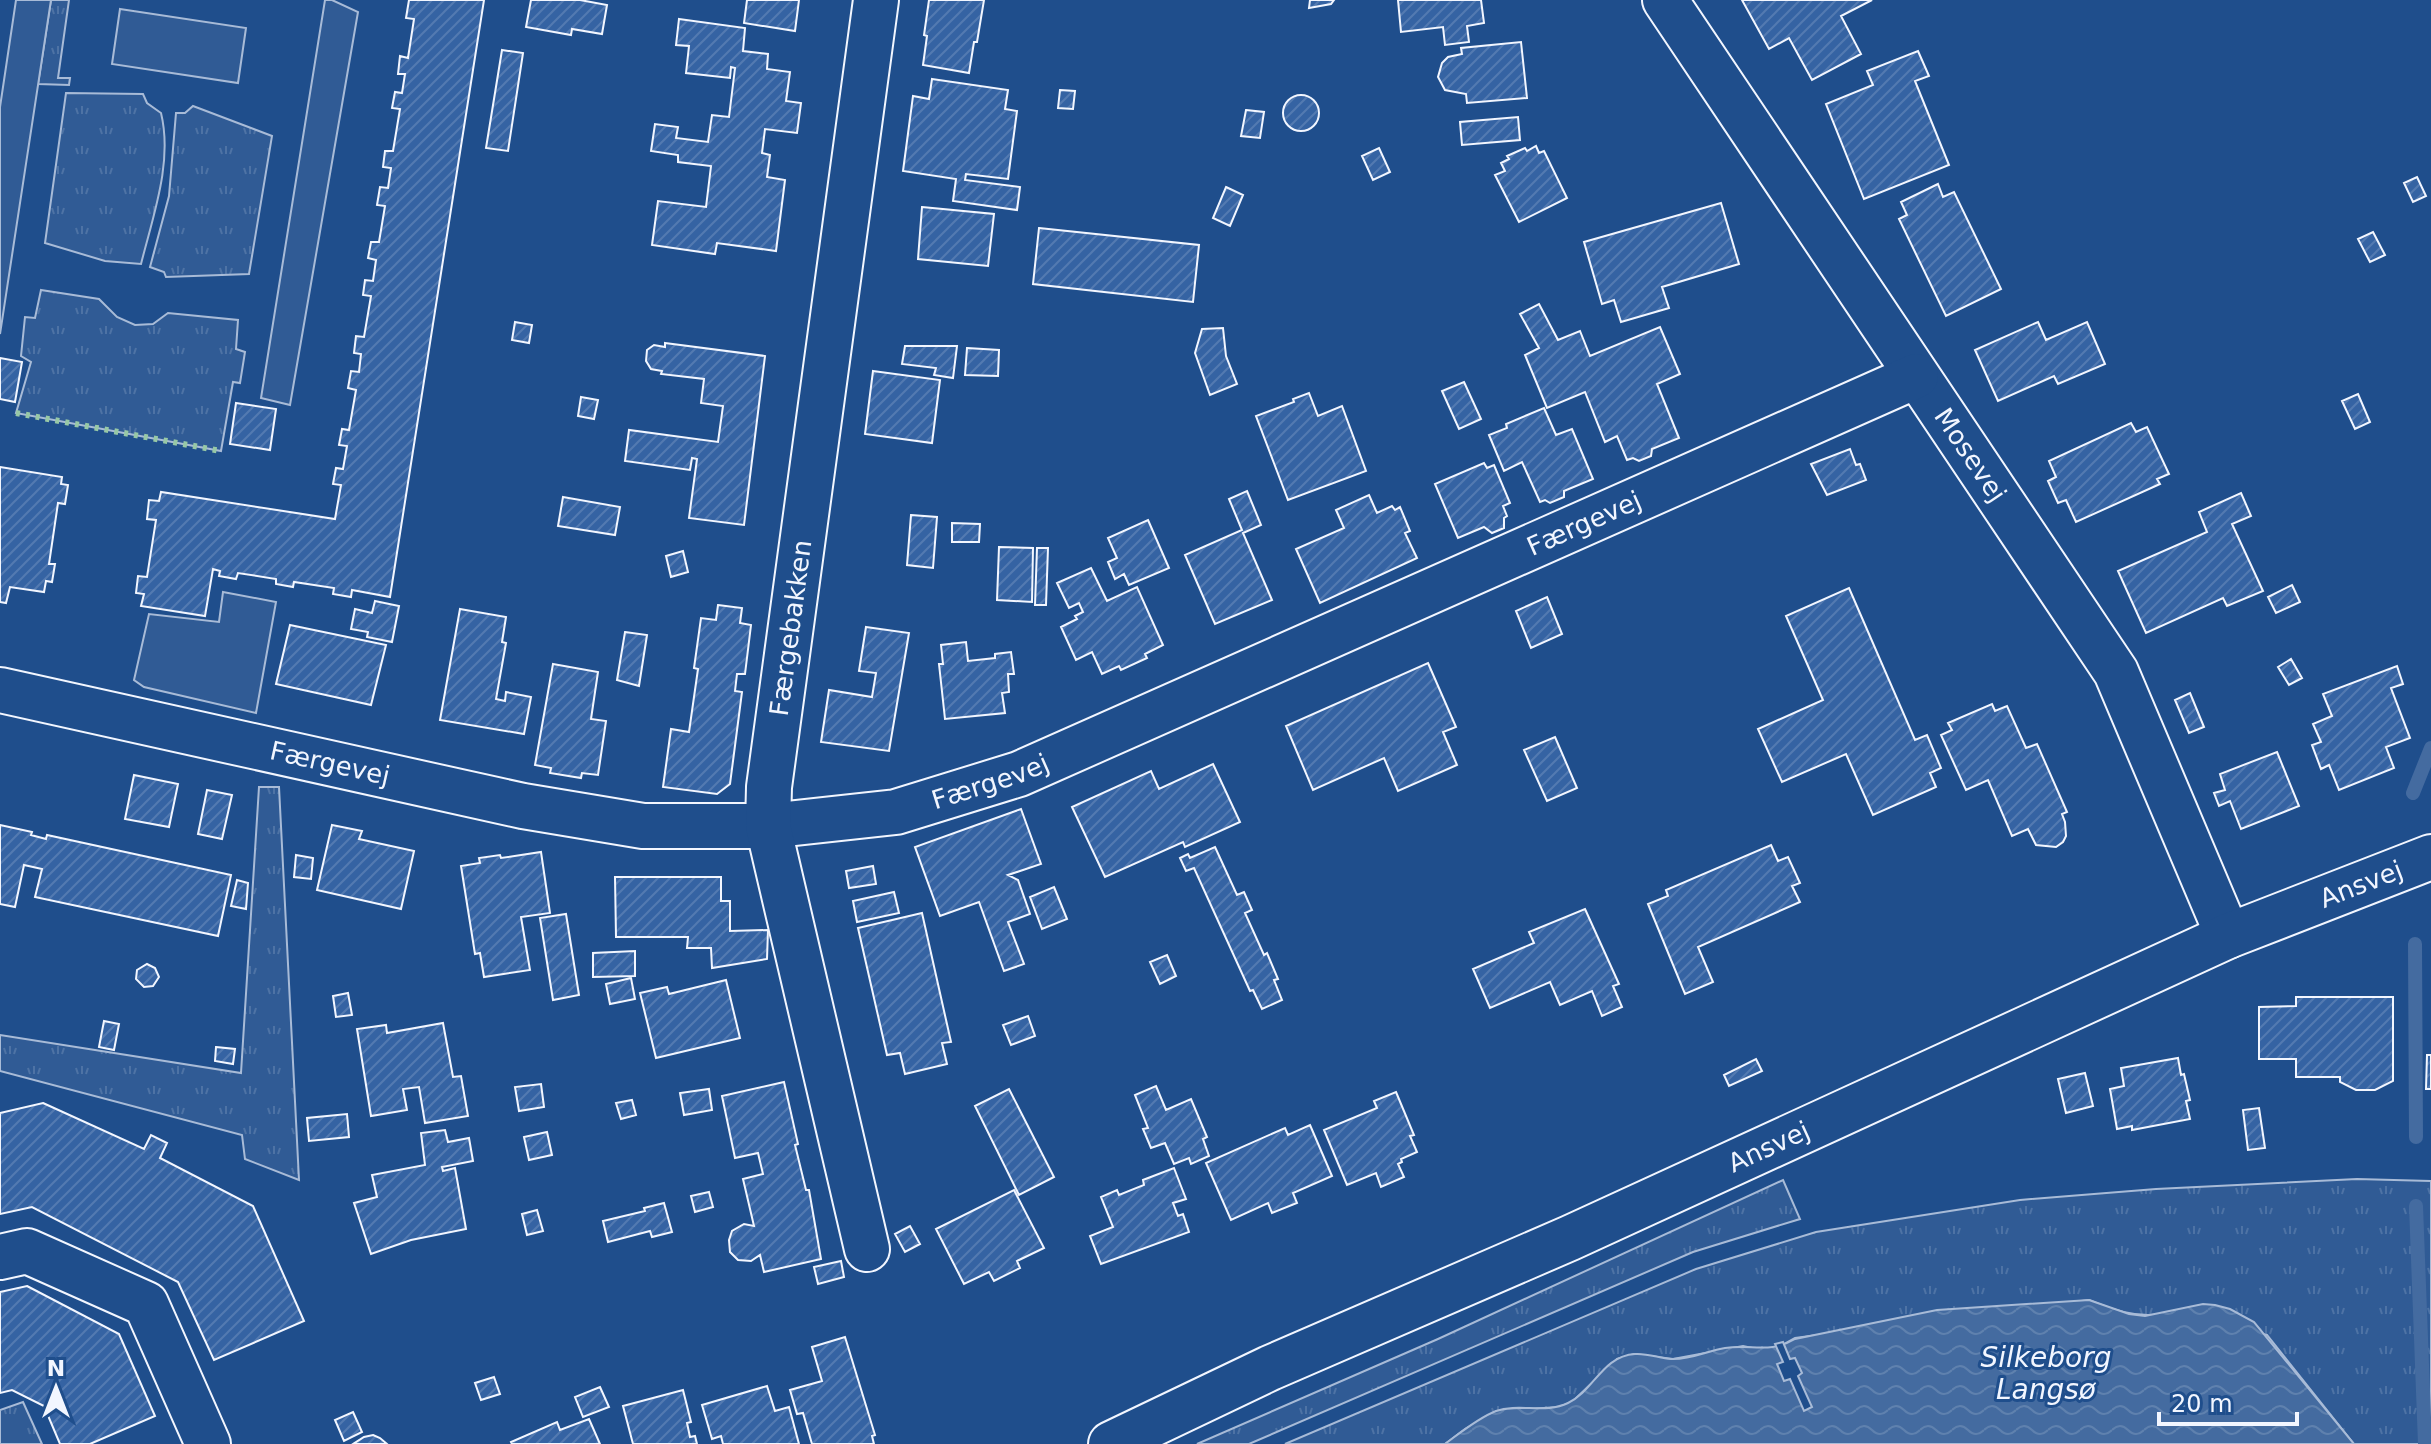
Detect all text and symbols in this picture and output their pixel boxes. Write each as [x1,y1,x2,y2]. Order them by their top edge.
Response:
street label: Mosevej [1928,402,2013,508]
street label: Færgevej [1522,485,1646,562]
street label: Færgebakken [764,538,817,718]
street label: Færgevej [267,735,393,791]
street label: Færgevej [928,748,1053,815]
street label: Ansvej [2315,855,2407,914]
street label: Ansvej [1723,1115,1814,1178]
water label: Silkeborg Langsø [1981,1341,2111,1406]
north arrow [16,1348,96,1428]
text: N [47,1356,65,1381]
scale bar [2159,1376,2297,1426]
text: 20 m [2171,1390,2233,1418]

